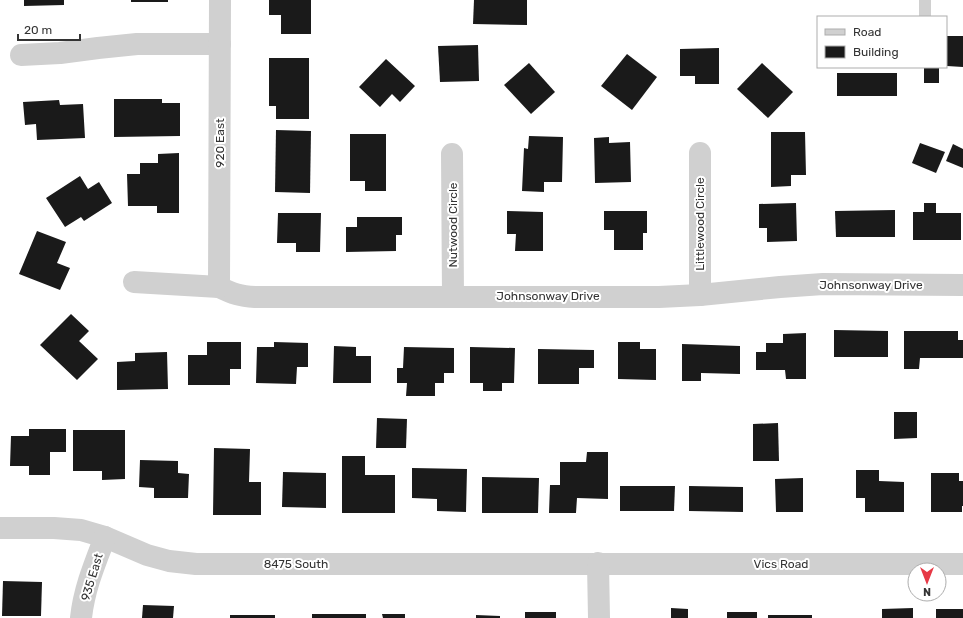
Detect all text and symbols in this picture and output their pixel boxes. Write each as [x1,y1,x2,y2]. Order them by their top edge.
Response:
scale bar [18,16,80,42]
legend [817,16,947,68]
text: 20 m [24,23,52,37]
text: Road [853,25,881,39]
text: Building [853,45,899,59]
street label: 920 East [213,118,227,168]
street label: Littlewood Circle [693,177,707,271]
street label: Nutwood Circle [446,182,460,268]
street label: Johnsonway Drive [819,278,923,292]
street label: Johnsonway Drive [496,289,600,303]
street label: 935 East [78,551,106,602]
street label: 8475 South [264,557,328,571]
street label: Vics Road [754,557,808,571]
north arrow [907,562,947,602]
text: N [923,585,931,598]

